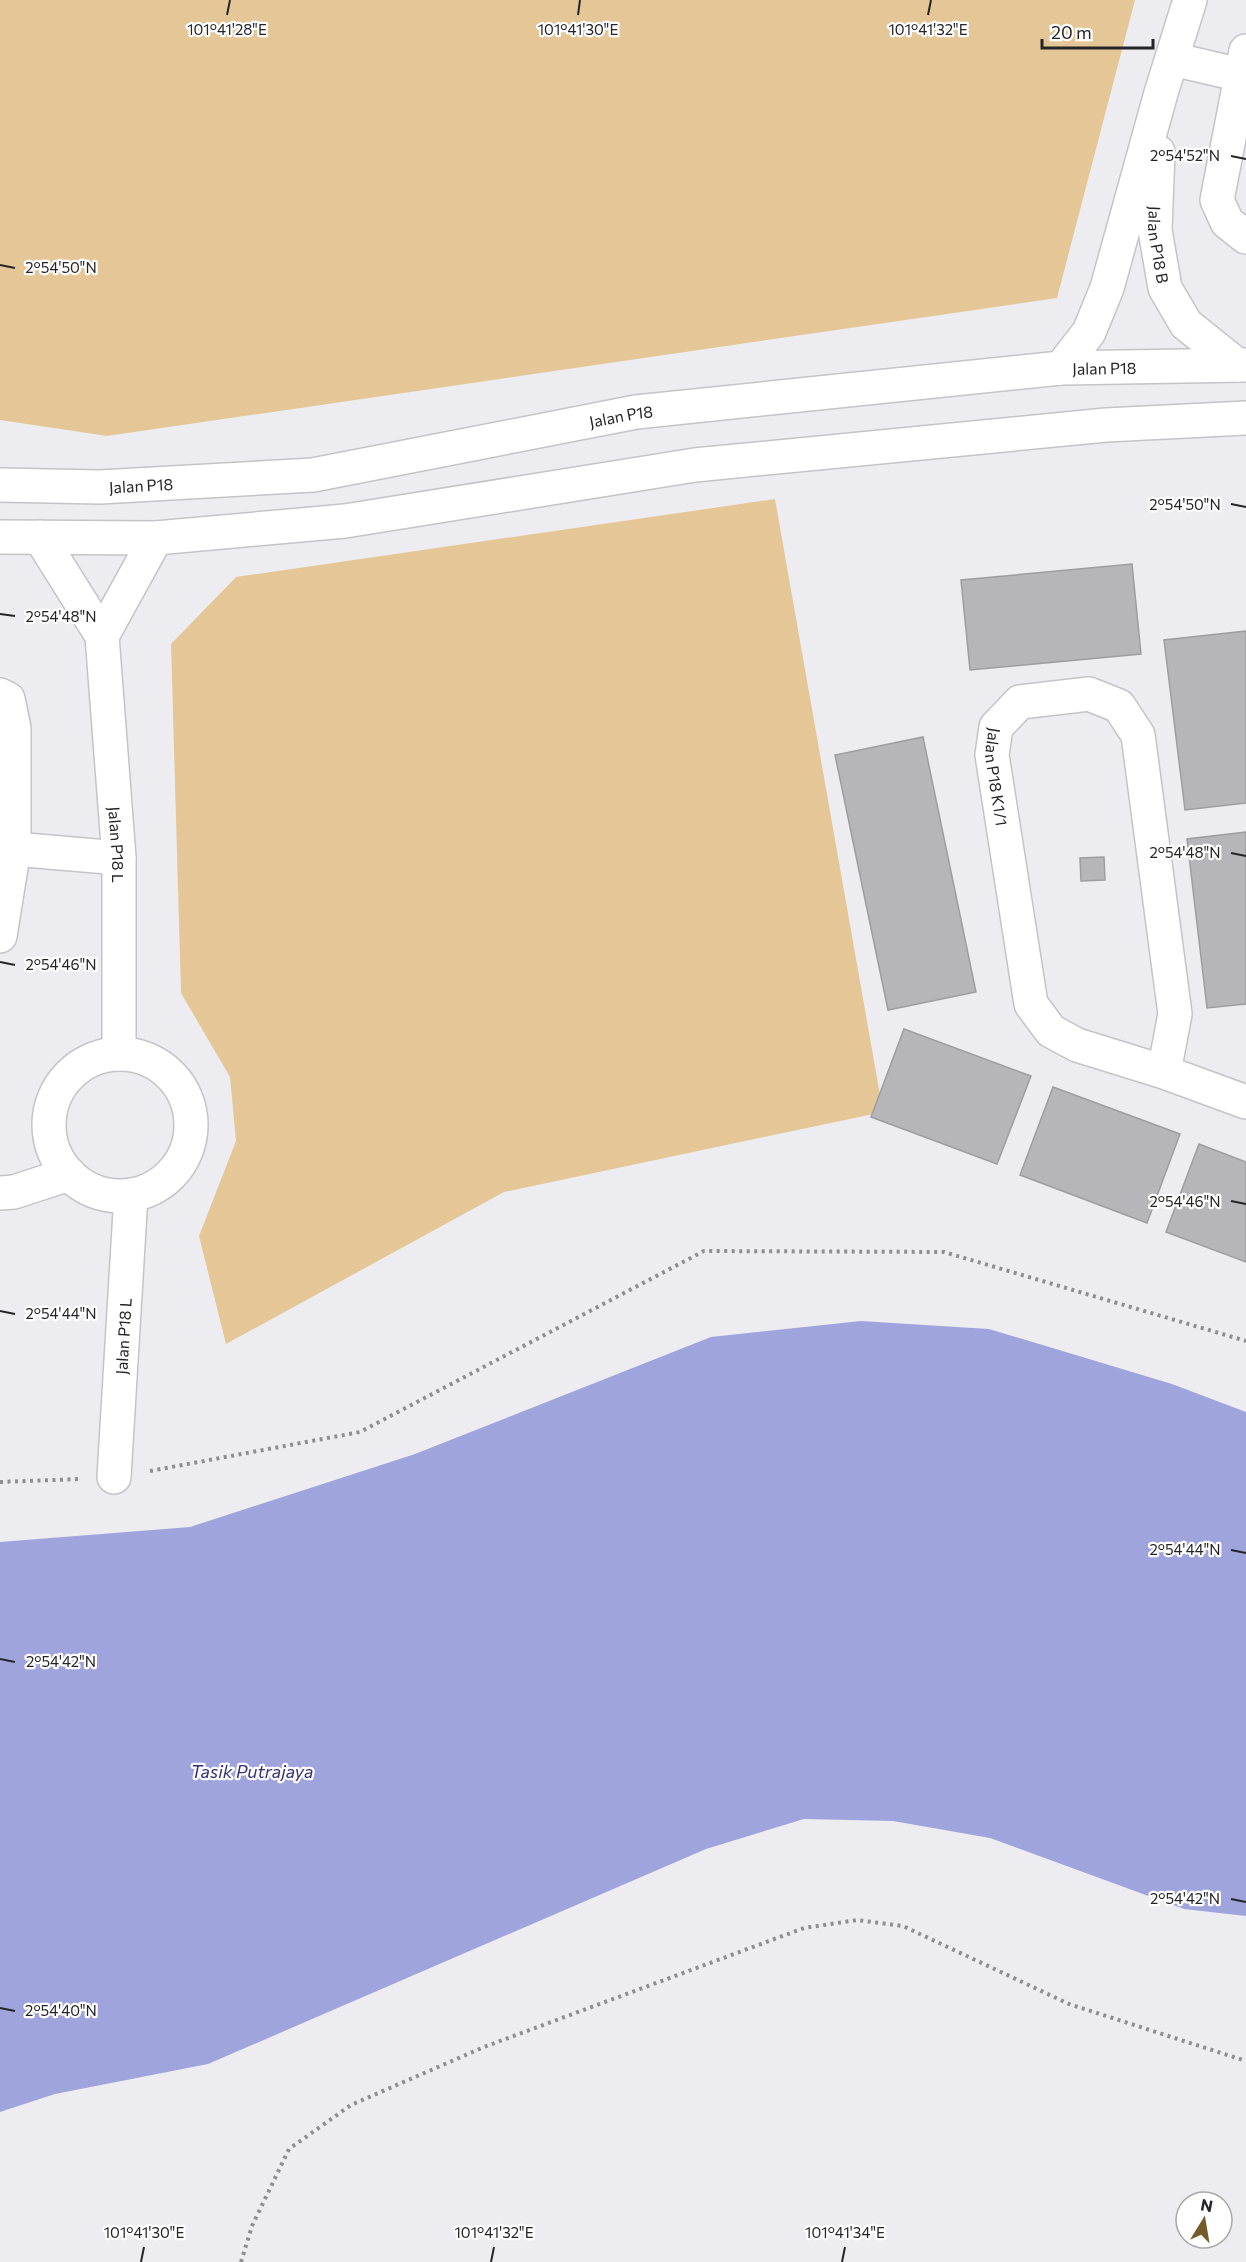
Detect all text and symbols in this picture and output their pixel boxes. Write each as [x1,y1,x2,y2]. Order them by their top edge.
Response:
scale bar [1042,12,1153,50]
text: 101°41'28"E [187,20,267,38]
text: 101°41'30"E [538,20,618,38]
text: 101°41'32"E [888,20,968,38]
text: 20 m [1051,21,1092,43]
text: 2°54'52"N [1150,146,1220,164]
street label: Jalan P18 B [1145,206,1174,285]
text: 2°54'50"N [25,258,97,276]
street label: Jalan P18 [1072,357,1137,377]
street label: Jalan P18 [587,401,654,430]
street label: Jalan P18 [108,473,174,496]
text: 2°54'50"N [1149,495,1221,513]
text: 2°54'48"N [25,607,97,625]
street label: Jalan P18 K1/1 [982,727,1012,827]
street label: Jalan P18 L [106,806,129,883]
text: 2°54'48"N [1149,843,1221,861]
text: 2°54'46"N [25,955,97,973]
text: 2°54'46"N [1149,1192,1221,1210]
street label: Jalan P18 L [111,1297,134,1375]
text: 2°54'44"N [25,1304,97,1322]
text: 2°54'44"N [1149,1540,1221,1558]
text: 2°54'42"N [26,1652,96,1670]
water label: Tasik Putrajaya [191,1760,313,1782]
text: 2°54'42"N [1150,1889,1220,1907]
text: 2°54'40"N [25,2001,97,2019]
north arrow [1174,2190,1234,2250]
text: N [1199,2194,1215,2215]
text: 101°41'30"E [104,2223,184,2241]
text: 101°41'32"E [454,2223,534,2241]
text: 101°41'34"E [805,2223,885,2241]

